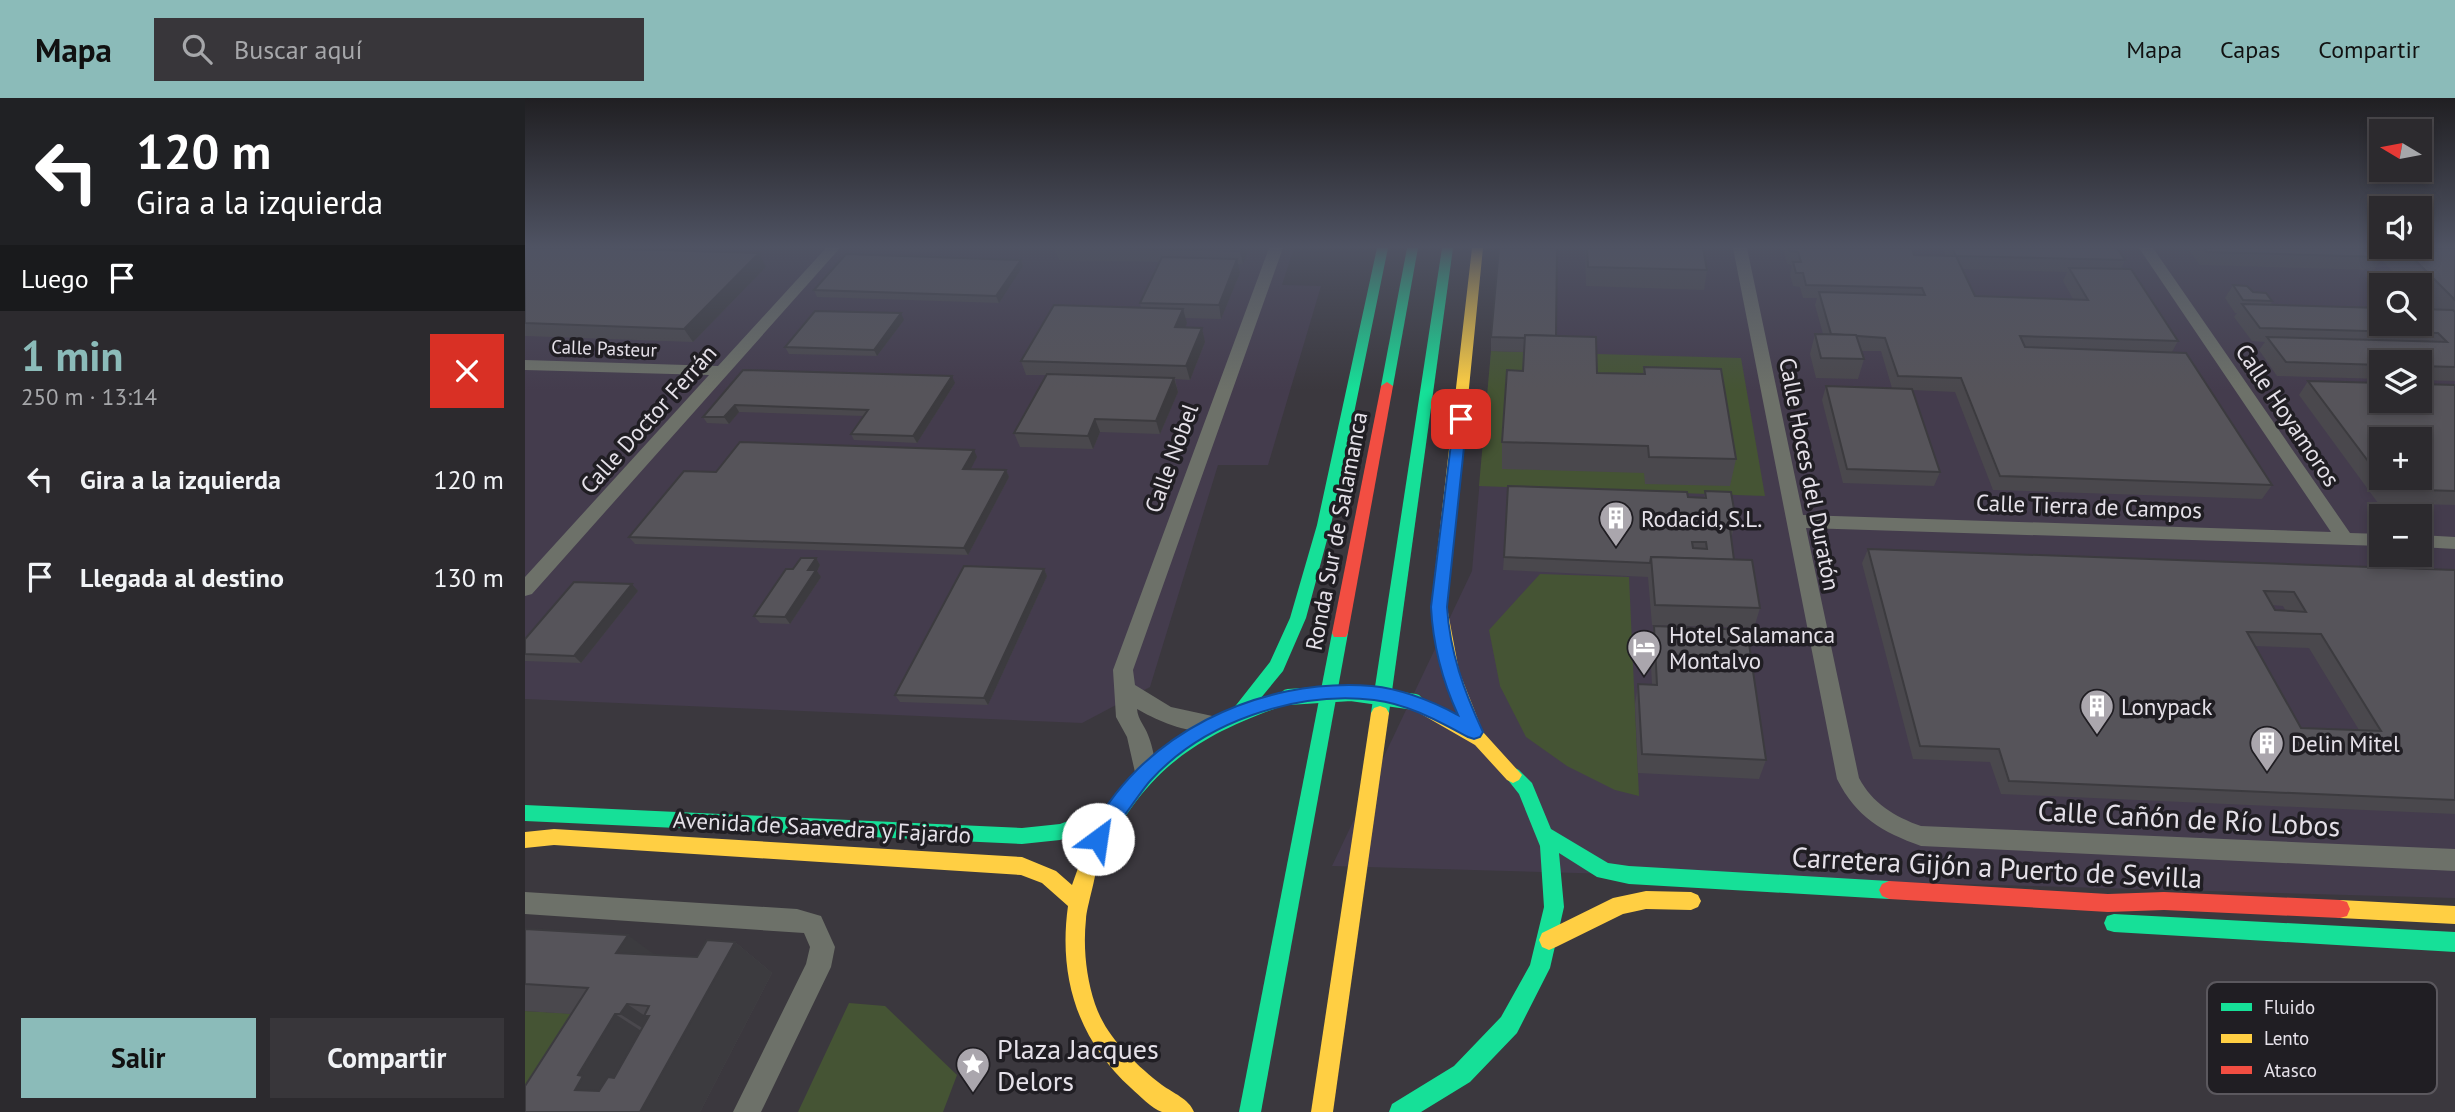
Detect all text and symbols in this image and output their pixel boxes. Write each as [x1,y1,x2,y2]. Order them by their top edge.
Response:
search box [154,18,644,81]
text: Mapa [35,28,112,71]
icon: search [178,30,216,68]
text: Buscar aquí [234,33,362,66]
text: Mapa [2126,34,2182,65]
text: Capas [2220,34,2280,65]
text: Compartir [2318,34,2420,65]
text: 120 m [136,119,271,183]
north arrow [2369,119,2433,182]
map controls [2369,119,2432,567]
icon: left [21,126,112,217]
text: Gira a la izquierda [136,181,383,223]
button: sound [2369,196,2432,259]
icon: arrive [103,259,141,297]
text: Luego [21,262,89,295]
button: search [2369,273,2432,336]
text: 1 min [21,328,123,383]
button: close [430,334,504,408]
street label: Calle Pasteur [551,334,658,362]
street label: Calle Hoyamoros [2230,338,2346,492]
street label: Calle Doctor Ferrán [574,339,722,499]
button: layers [2369,350,2432,413]
street label: Calle Hoces del Duratón [1773,355,1847,593]
text: 250 m · 13:14 [21,382,157,411]
pin [1431,389,1491,449]
street label: Calle Nobel [1138,399,1204,517]
icon: arrive [1442,400,1480,438]
street label: Ronda Sur de Salamanca [1299,409,1373,653]
button: + [2369,427,2432,490]
icon: left [21,460,59,498]
text: Gira a la izquierda [80,463,281,496]
text: 120 m [433,463,504,496]
street label: Calle Tierra de Campos [1976,488,2202,524]
building icon: Rodacid, S.L. [1597,499,1635,548]
place label: Rodacid, S.L. [1641,504,1762,533]
button: − [2369,504,2432,567]
icon: arrive [21,558,59,596]
text: Llegada al destino [80,561,284,594]
text: 130 m [433,561,504,594]
place label: Hotel Salamanca Montalvo [1669,620,1835,675]
hotel icon: Hotel Salamanca Montalvo [1625,628,1663,677]
building icon: Lonypack [2078,687,2116,736]
place label: Lonypack [2121,692,2212,721]
building icon: Delin Mitel [2248,724,2286,773]
place label: Delin Mitel [2291,729,2400,758]
street label: Calle Cañón de Río Lobos [2037,792,2341,844]
position arrow [1061,802,1135,876]
street label: Avenida de Saavedra y Fajardo [672,805,972,849]
street label: Carretera Gijón a Puerto de Sevilla [1791,838,2203,896]
legend [2207,982,2437,1094]
text: Fluido [2264,995,2315,1019]
button: Salir [21,1018,256,1098]
button: Compartir [270,1018,504,1098]
text: Lento [2264,1026,2309,1050]
place label: Plaza Jacques Delors [997,1030,1159,1099]
place icon: Plaza Jacques Delors [954,1045,992,1094]
text: Atasco [2264,1058,2317,1082]

